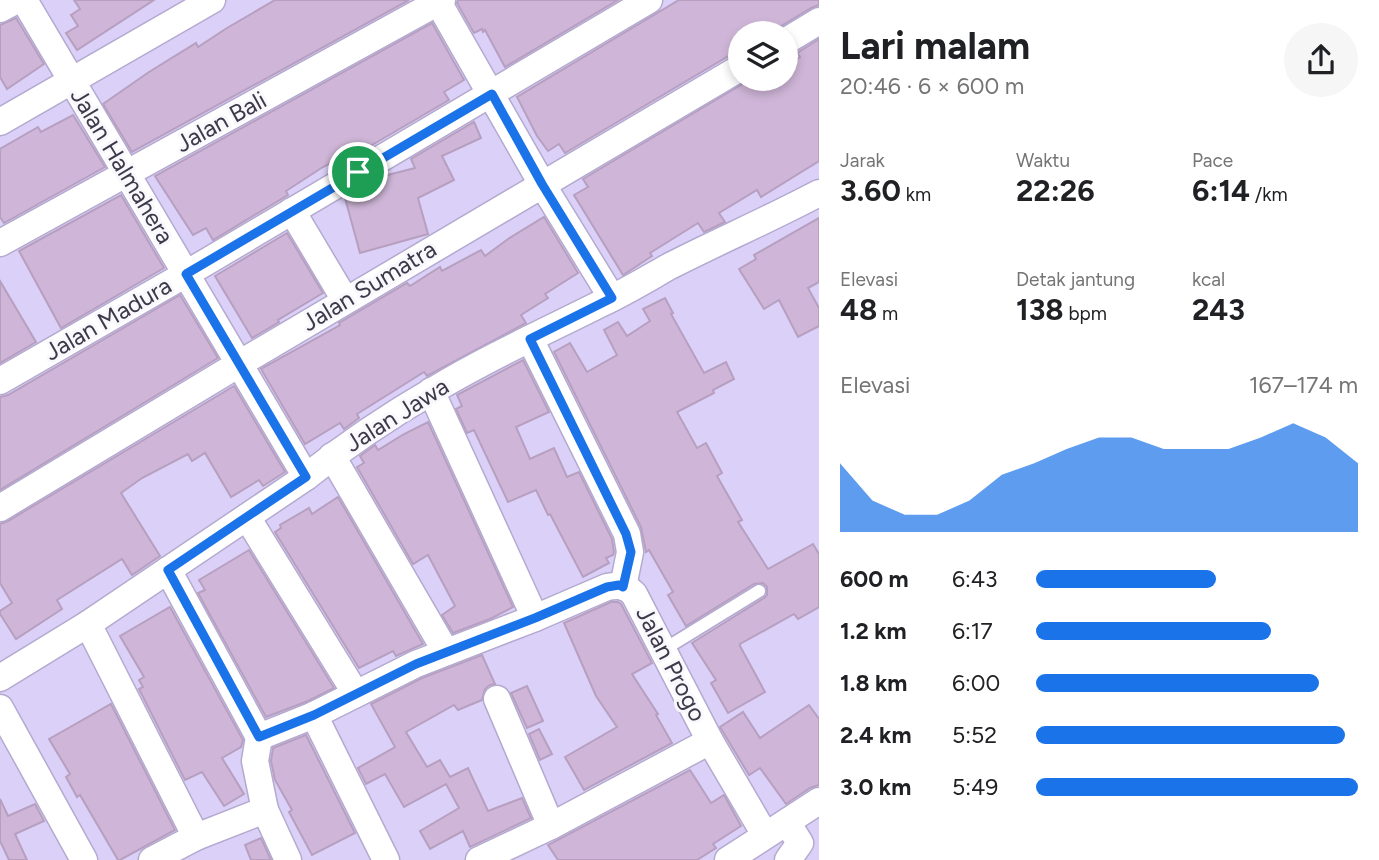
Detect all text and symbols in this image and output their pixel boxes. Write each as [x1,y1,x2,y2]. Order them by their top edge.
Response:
map controls [728,21,798,91]
button: layers [728,21,798,91]
text: Lari malam [840,23,1030,69]
button: share [1284,23,1358,97]
text: 20:46 · 6 × 600 m [840,72,1024,100]
street label: Jalan Halmahera [65,83,180,249]
street label: Jalan Bali [170,85,271,158]
pin [328,142,388,202]
text: Jarak [840,149,885,172]
text: Waktu [1016,149,1070,172]
text: Pace [1192,149,1233,172]
icon: arrive [339,153,377,191]
text: 3.60 [840,172,901,209]
text: 22:26 [1016,172,1095,209]
text: 6:14 [1192,172,1250,209]
text: km [901,183,931,206]
text: /km [1250,183,1288,206]
street label: Jalan Sumatra [296,234,441,337]
text: Elevasi [840,268,898,291]
text: Detak jantung [1016,268,1135,291]
text: kcal [1192,268,1225,291]
street label: Jalan Madura [39,271,176,367]
text: 48 [840,291,877,328]
text: 138 [1016,291,1064,328]
text: 243 [1192,291,1245,328]
text: m [877,302,898,325]
text: bpm [1064,302,1107,325]
street label: Jalan Jawa [340,371,454,458]
text: Elevasi [840,371,910,399]
text: 167–174 m [1249,371,1358,399]
text: 600 m [840,565,909,593]
text: 6:43 [952,565,998,593]
street label: Jalan Progo [630,601,713,726]
text: 1.2 km [840,617,907,645]
text: 6:17 [952,617,993,645]
text: 1.8 km [840,669,907,697]
text: 6:00 [952,669,1000,697]
text: 2.4 km [840,721,911,749]
text: 5:52 [952,721,997,749]
text: 3.0 km [840,773,911,801]
text: 5:49 [952,773,998,801]

